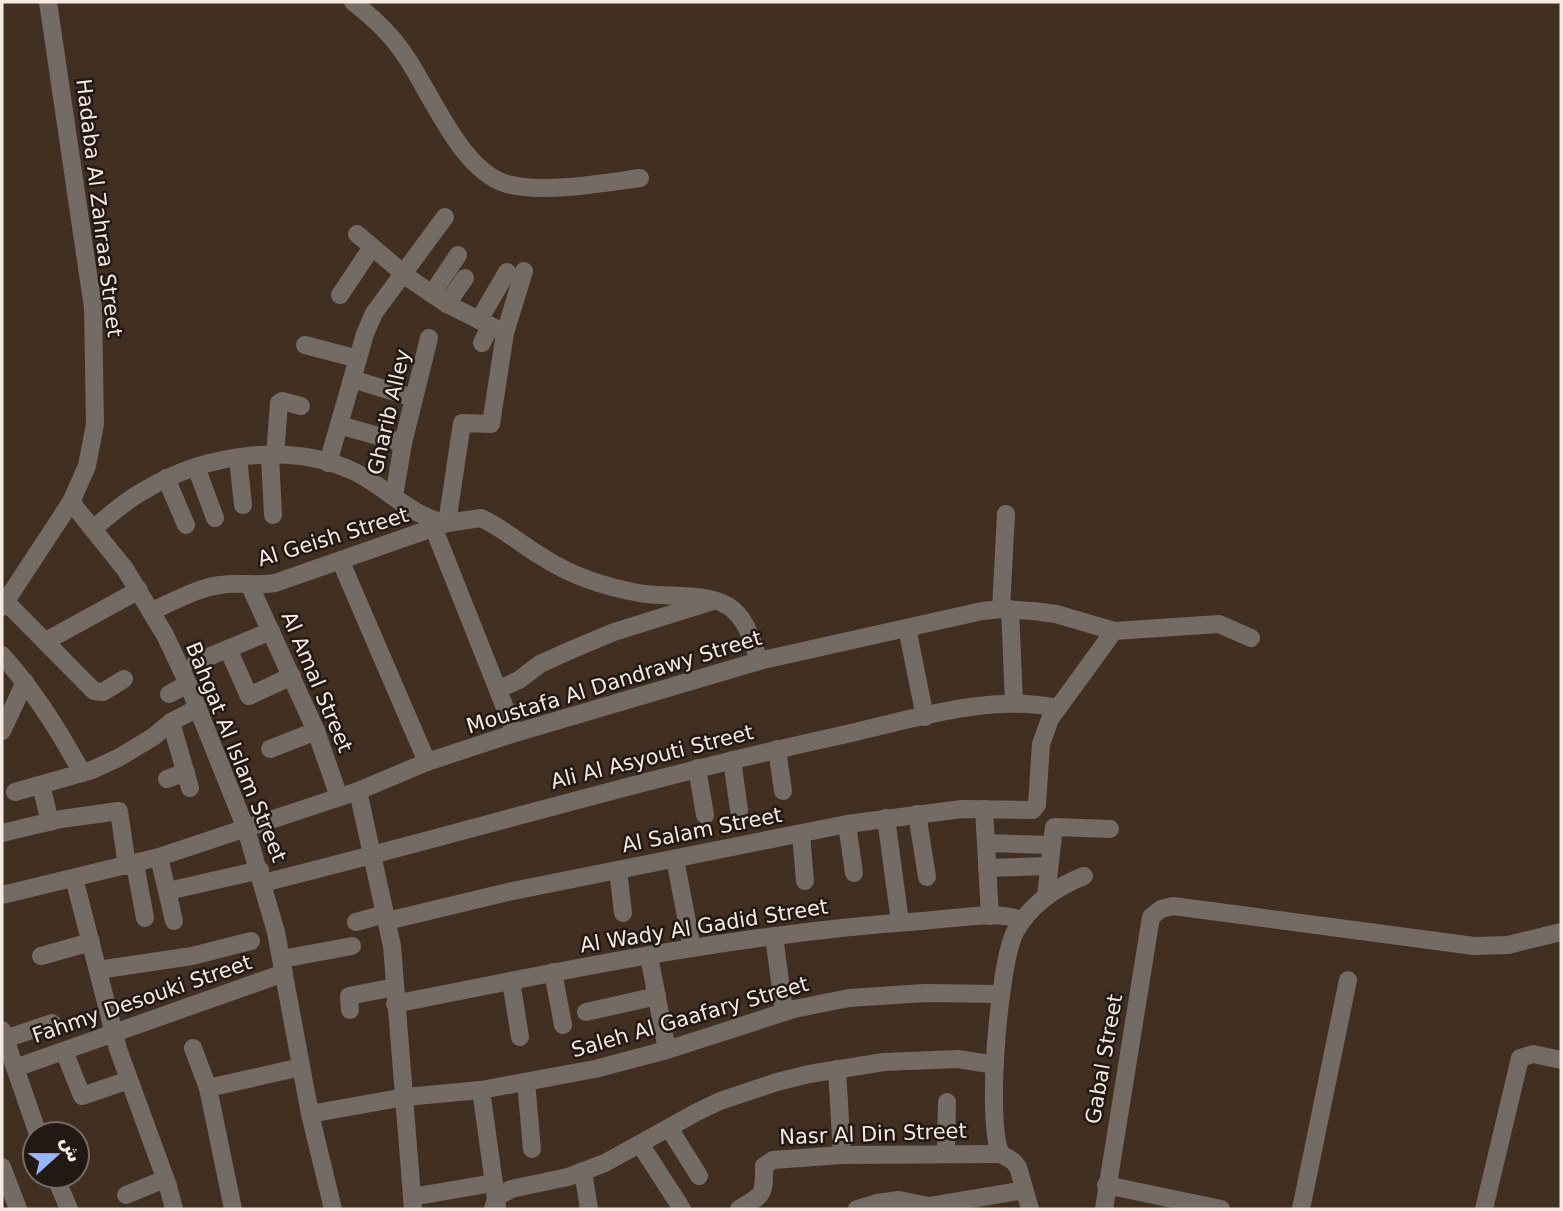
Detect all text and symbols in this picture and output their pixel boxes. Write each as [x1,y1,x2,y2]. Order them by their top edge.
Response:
street label: Hadaba Al Zahraa Street [71,77,127,339]
street label: Gharib Alley [363,347,415,477]
street label: Al Geish Street [255,503,411,571]
street label: Al Amal Street [276,608,358,756]
street label: Moustafa Al Dandrawy Street [464,626,764,738]
street label: Bahgat Al Islam Street [181,638,291,866]
street label: Ali Al Asyouti Street [548,720,756,794]
street label: Al Salam Street [620,803,784,857]
street label: Al Wady Al Gadid Street [578,895,830,957]
street label: Fahmy Desouki Street [29,950,255,1048]
street label: Saleh Al Gaafary Street [569,972,811,1062]
street label: Gabal Street [1081,992,1127,1126]
street label: Nasr Al Din Street [779,1119,967,1149]
north arrow [21,1120,91,1190]
text: ش [56,1133,87,1165]

